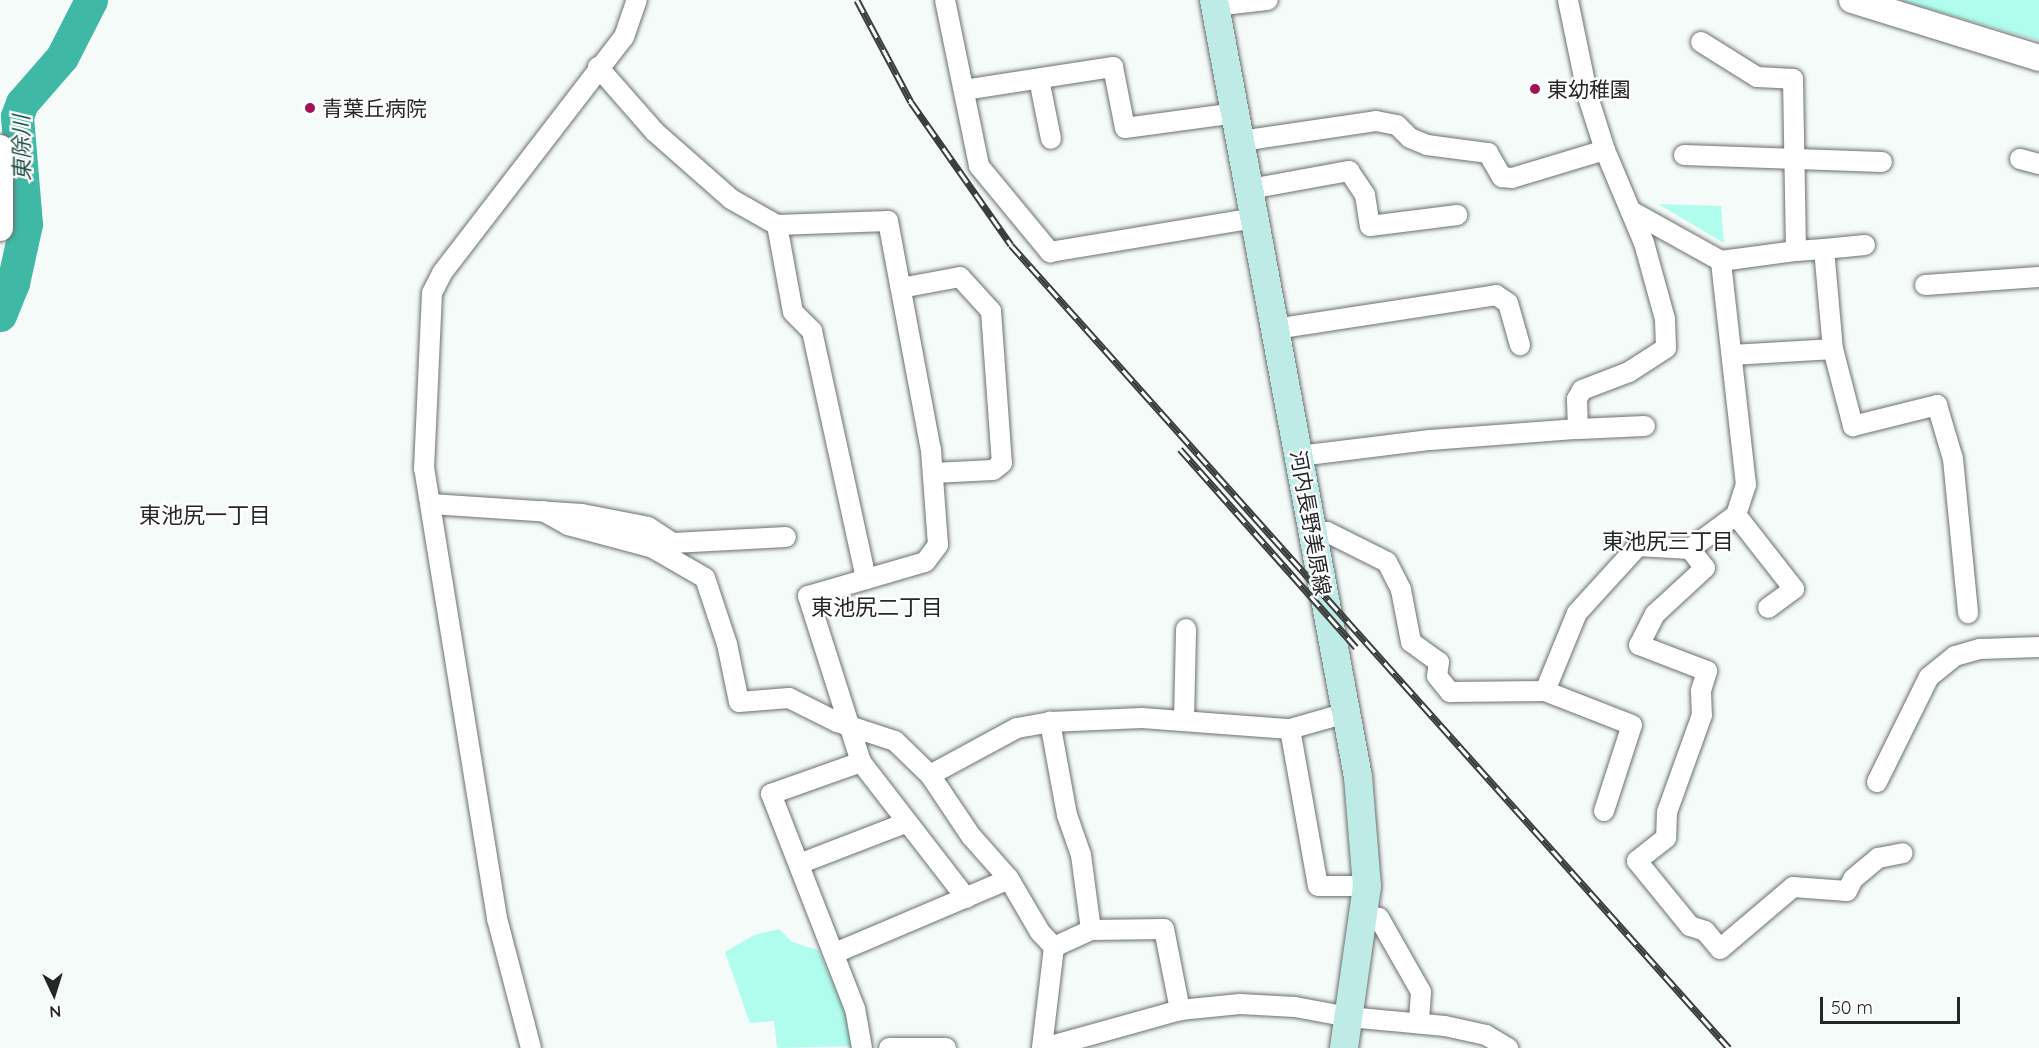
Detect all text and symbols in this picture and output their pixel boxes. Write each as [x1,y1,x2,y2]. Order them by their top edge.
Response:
place label: 東幼稚園 [1547,76,1631,102]
marker: 東幼稚園 [1528,82,1542,96]
place label: 青葉丘病院 [322,95,427,121]
marker: 青葉丘病院 [303,101,317,115]
water label: 東除川 [8,115,36,181]
street label: 河内長野美原線 [1286,448,1336,598]
district label: 東池尻一丁目 [139,503,271,529]
district label: 東池尻三丁目 [1602,529,1734,555]
district label: 東池尻二丁目 [811,595,943,621]
north arrow [24,964,84,1024]
scale bar [1823,985,1962,1023]
text: 50 m [1831,996,1873,1019]
text: N [49,1002,62,1022]

